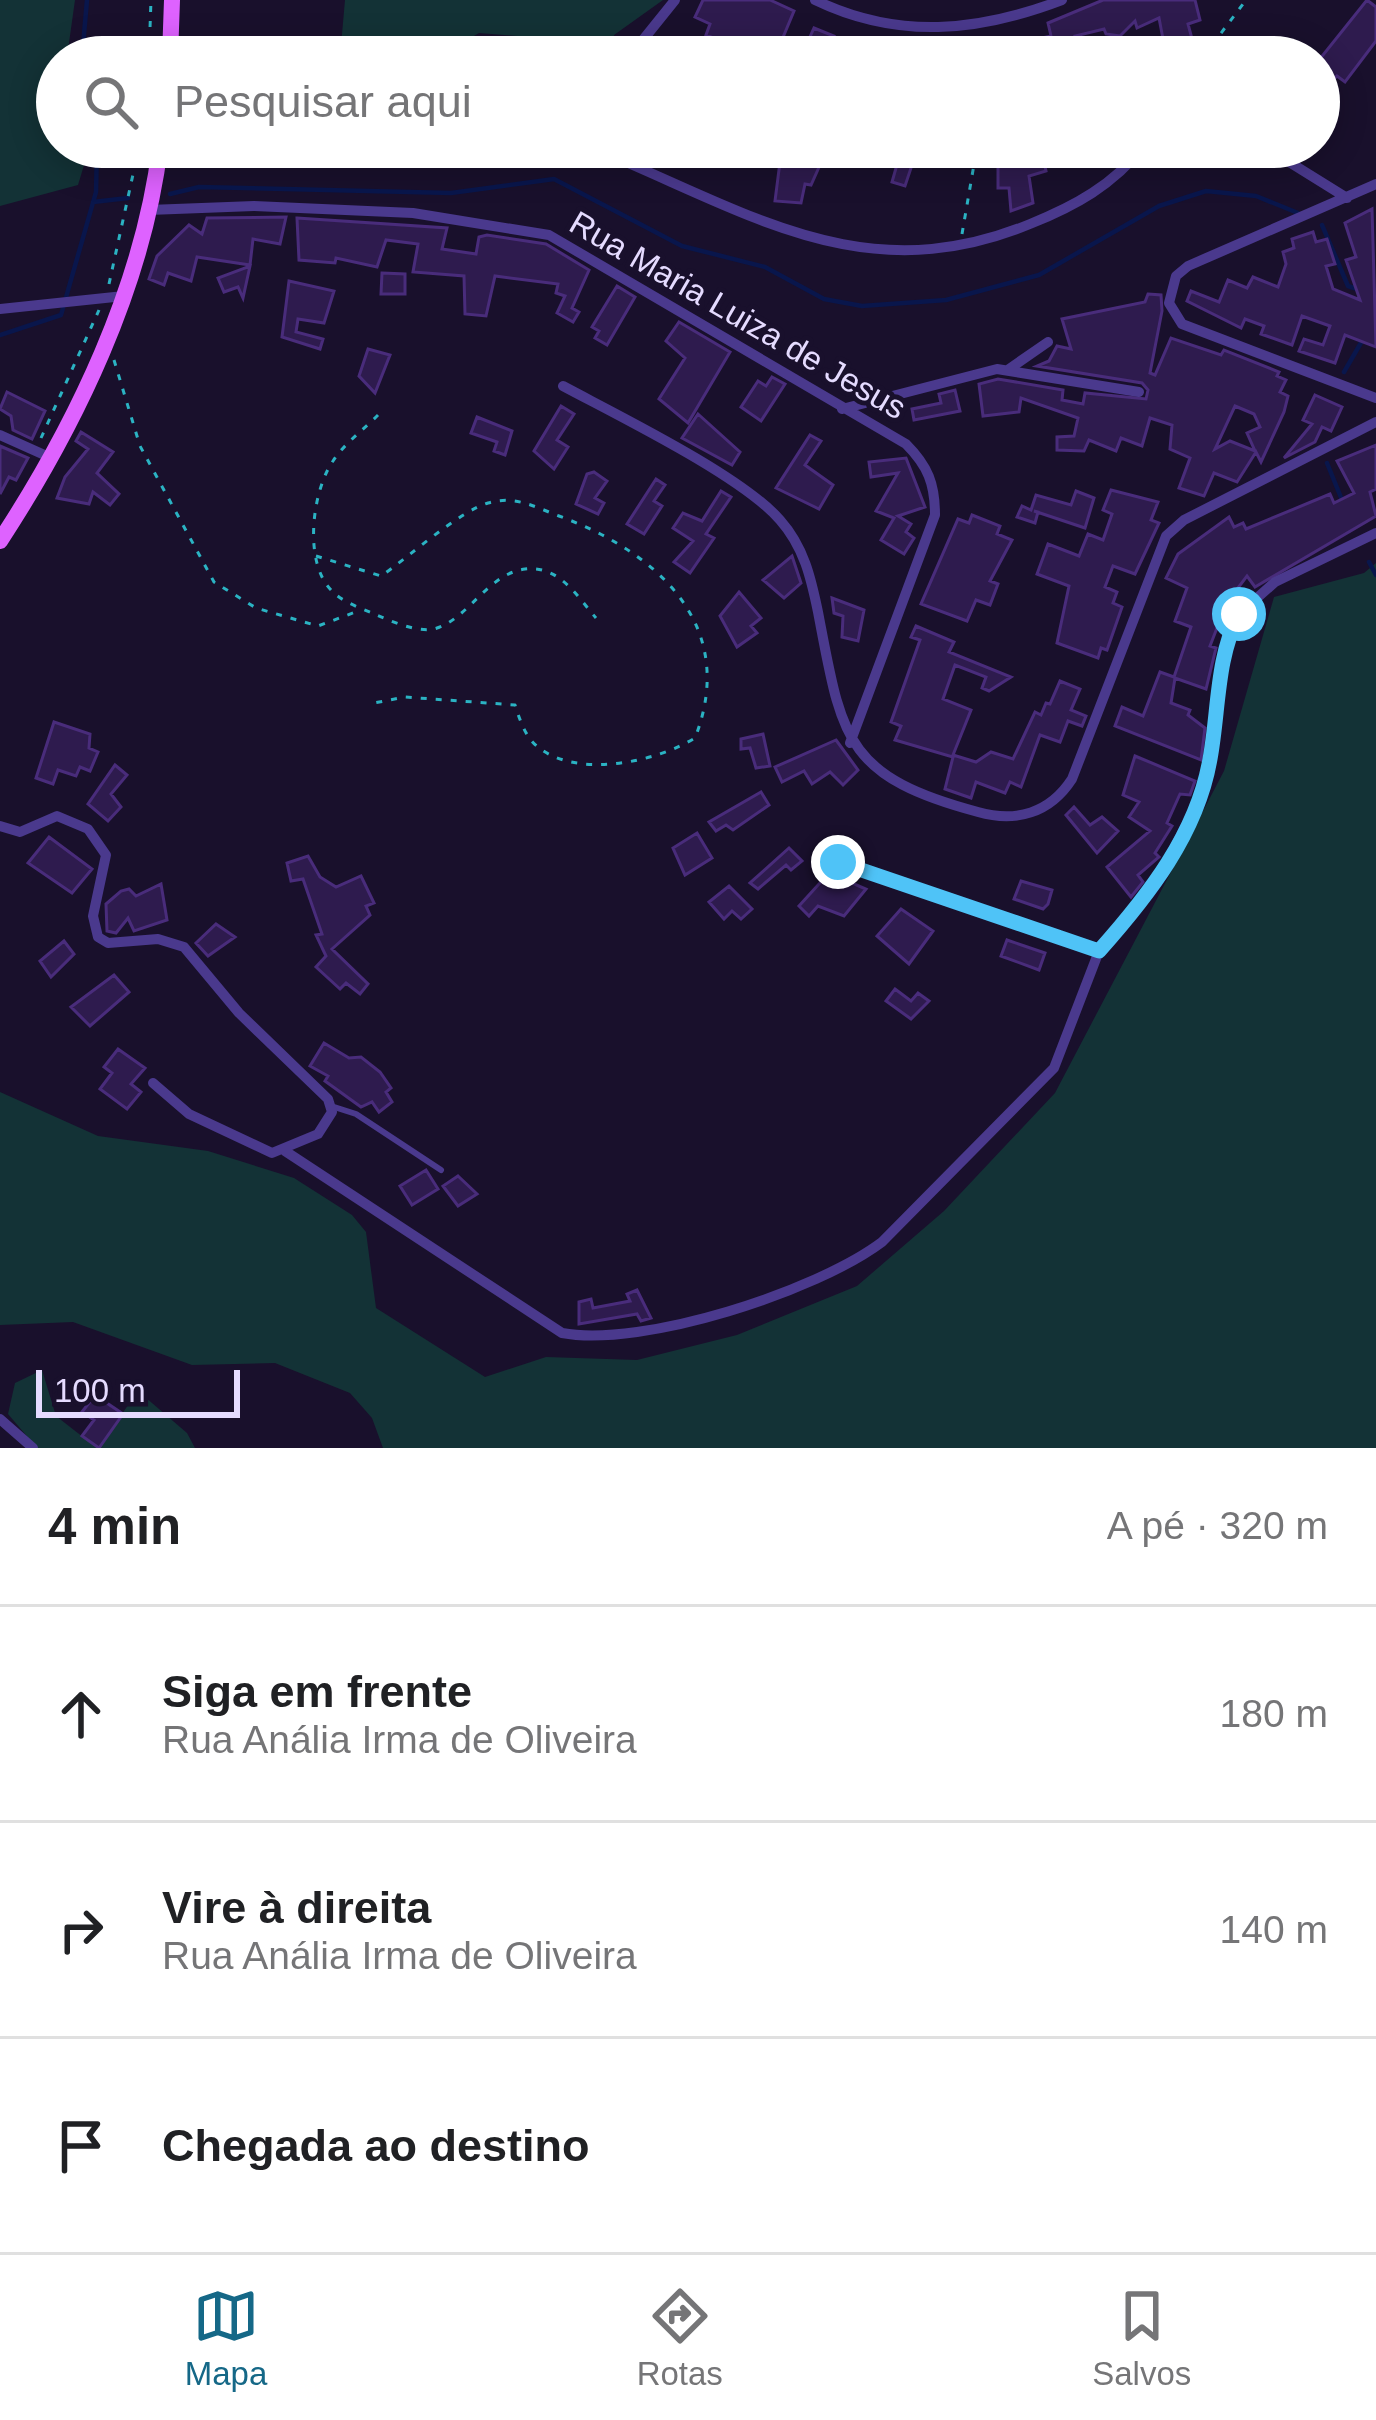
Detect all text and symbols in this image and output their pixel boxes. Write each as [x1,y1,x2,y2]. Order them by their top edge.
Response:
search box [36,36,1340,168]
icon: search [78,69,144,135]
text: Pesquisar aqui [174,76,472,127]
street label: Rua Maria Luiza de Jesus [564,204,912,426]
route start [1212,587,1266,641]
route end [811,835,865,889]
scale bar [36,1364,240,1417]
text: 100 m [54,1372,146,1409]
text: 4 min [48,1498,181,1555]
text: A pé · 320 m [1107,1504,1328,1547]
text: Siga em frente [162,1666,472,1717]
icon: ahead [48,1681,114,1747]
text: 180 m [1220,1692,1328,1735]
text: Rua Anália Irma de Oliveira [162,1718,637,1761]
text: Vire à direita [162,1882,431,1933]
icon: right [48,1897,114,1963]
text: 140 m [1220,1908,1328,1951]
text: Rua Anália Irma de Oliveira [162,1934,637,1977]
icon: arrive [48,2113,114,2179]
text: Chegada ao destino [162,2120,590,2171]
tab: Mapa [185,2283,267,2393]
tab: Rotas [637,2283,723,2393]
tab: Salvos [1092,2283,1191,2393]

